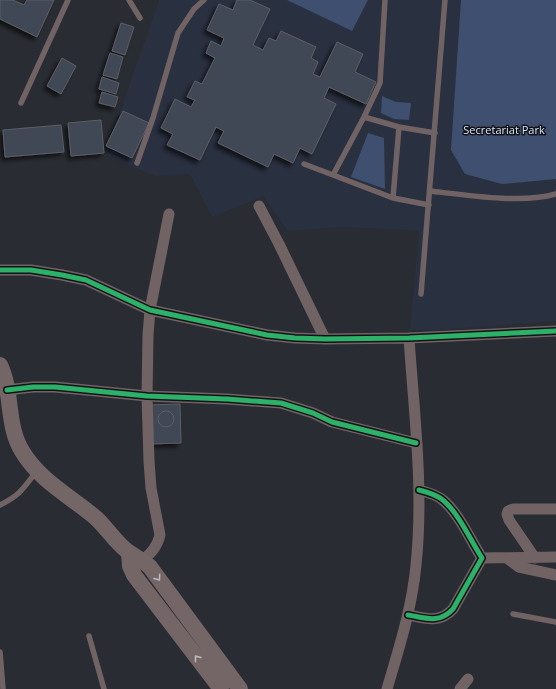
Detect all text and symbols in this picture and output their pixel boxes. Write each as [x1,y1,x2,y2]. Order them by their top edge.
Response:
park label: Secretariat Park [463,122,545,137]
one-way arrow [153,573,160,580]
one-way arrow [195,656,202,663]

